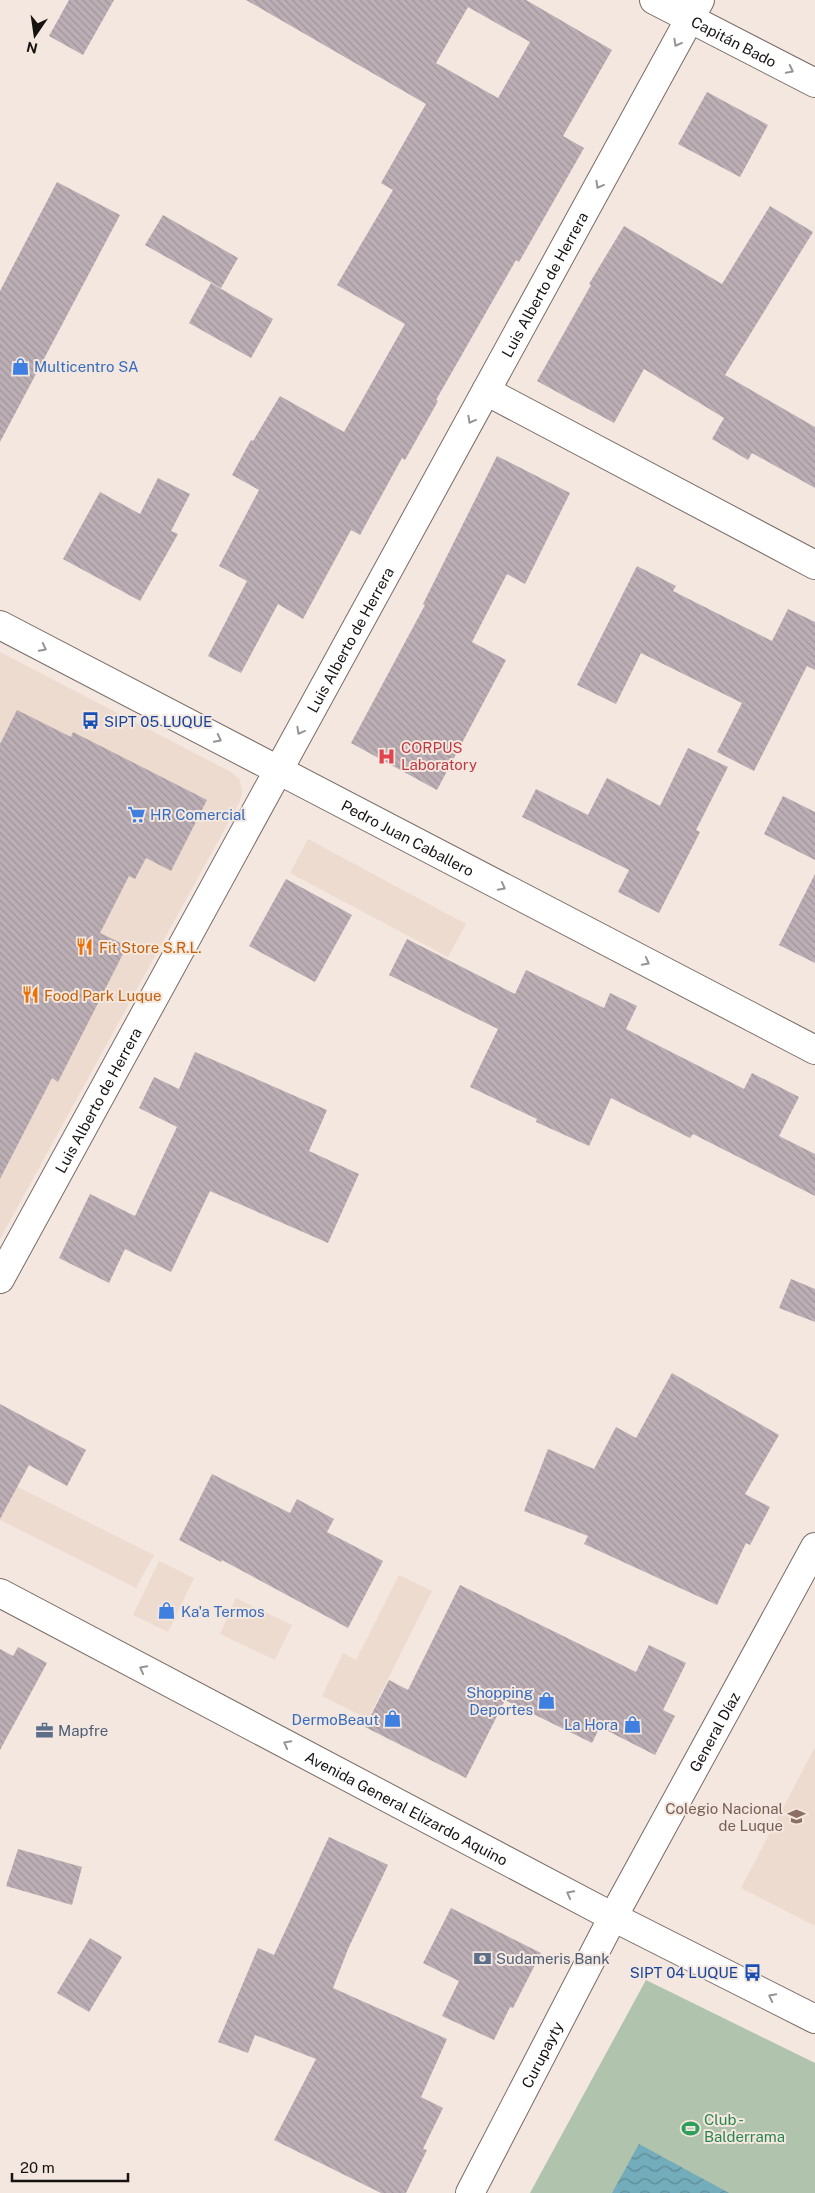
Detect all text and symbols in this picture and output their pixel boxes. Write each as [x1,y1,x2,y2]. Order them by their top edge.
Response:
north arrow [10,10,60,60]
street label: Capitán Bado [689,12,779,70]
one-way arrow [673,37,683,46]
text: N [25,39,39,57]
one-way arrow [785,64,794,74]
one-way arrow [595,180,605,189]
street label: Luis Alberto de Herrera [498,209,591,360]
shop icon: Multicentro SA [10,356,30,376]
place label: Multicentro SA [34,358,139,375]
one-way arrow [467,415,477,424]
street label: Luis Alberto de Herrera [303,564,397,715]
one-way arrow [38,642,47,652]
bus stop icon: SIPT 05 LUQUE [80,711,100,731]
place label: SIPT 05 LUQUE [104,713,212,730]
one-way arrow [296,726,306,735]
one-way arrow [213,733,222,743]
place label: CORPUS Laboratory [401,739,477,773]
hospital icon: CORPUS Laboratory [377,746,397,766]
street label: Pedro Juan Caballero [339,796,477,879]
supermarket icon: HR Comercial [126,804,146,824]
place label: HR Comercial [150,806,246,823]
one-way arrow [497,881,506,891]
restaurant icon: Fit Store S.R.L. [75,937,95,957]
place label: Fit Store S.R.L. [99,939,202,956]
one-way arrow [641,956,650,966]
restaurant icon: Food Park Luque [20,985,40,1005]
place label: Food Park Luque [44,987,161,1004]
street label: Luis Alberto de Herrera [51,1024,145,1176]
shop icon: Ka'a Termos [157,1601,177,1621]
place label: Ka'a Termos [181,1603,265,1620]
one-way arrow [139,1665,148,1675]
place label: Shopping Deportes [466,1684,533,1718]
street label: General Díaz [686,1689,743,1774]
shop icon: Shopping Deportes [537,1691,557,1711]
shop icon: DermoBeaut [383,1709,403,1729]
place label: DermoBeaut [292,1711,379,1728]
shop icon: La Hora [622,1714,642,1734]
place label: La Hora [564,1716,618,1733]
office icon: Mapfre [34,1720,54,1740]
place label: Mapfre [58,1722,108,1739]
one-way arrow [283,1741,292,1751]
street label: Avenida General Elizardo Aquino [303,1748,511,1868]
place label: Colegio Nacional de Luque [665,1800,783,1834]
school or university icon: Colegio Nacional de Luque [787,1807,807,1827]
one-way arrow [566,1890,575,1900]
bank icon: Sudameris Bank [472,1948,492,1968]
place label: Sudameris Bank [496,1950,610,1967]
bus stop icon: SIPT 04 LUQUE [742,1962,762,1982]
place label: SIPT 04 LUQUE [630,1964,738,1981]
one-way arrow [768,1993,777,2003]
street label: Curupayty [518,2018,566,2091]
place label: Club - Balderrama [704,2111,785,2145]
sports icon: Club - Balderrama [680,2118,700,2138]
scale bar [12,2150,129,2182]
text: 20 m [20,2159,55,2176]

